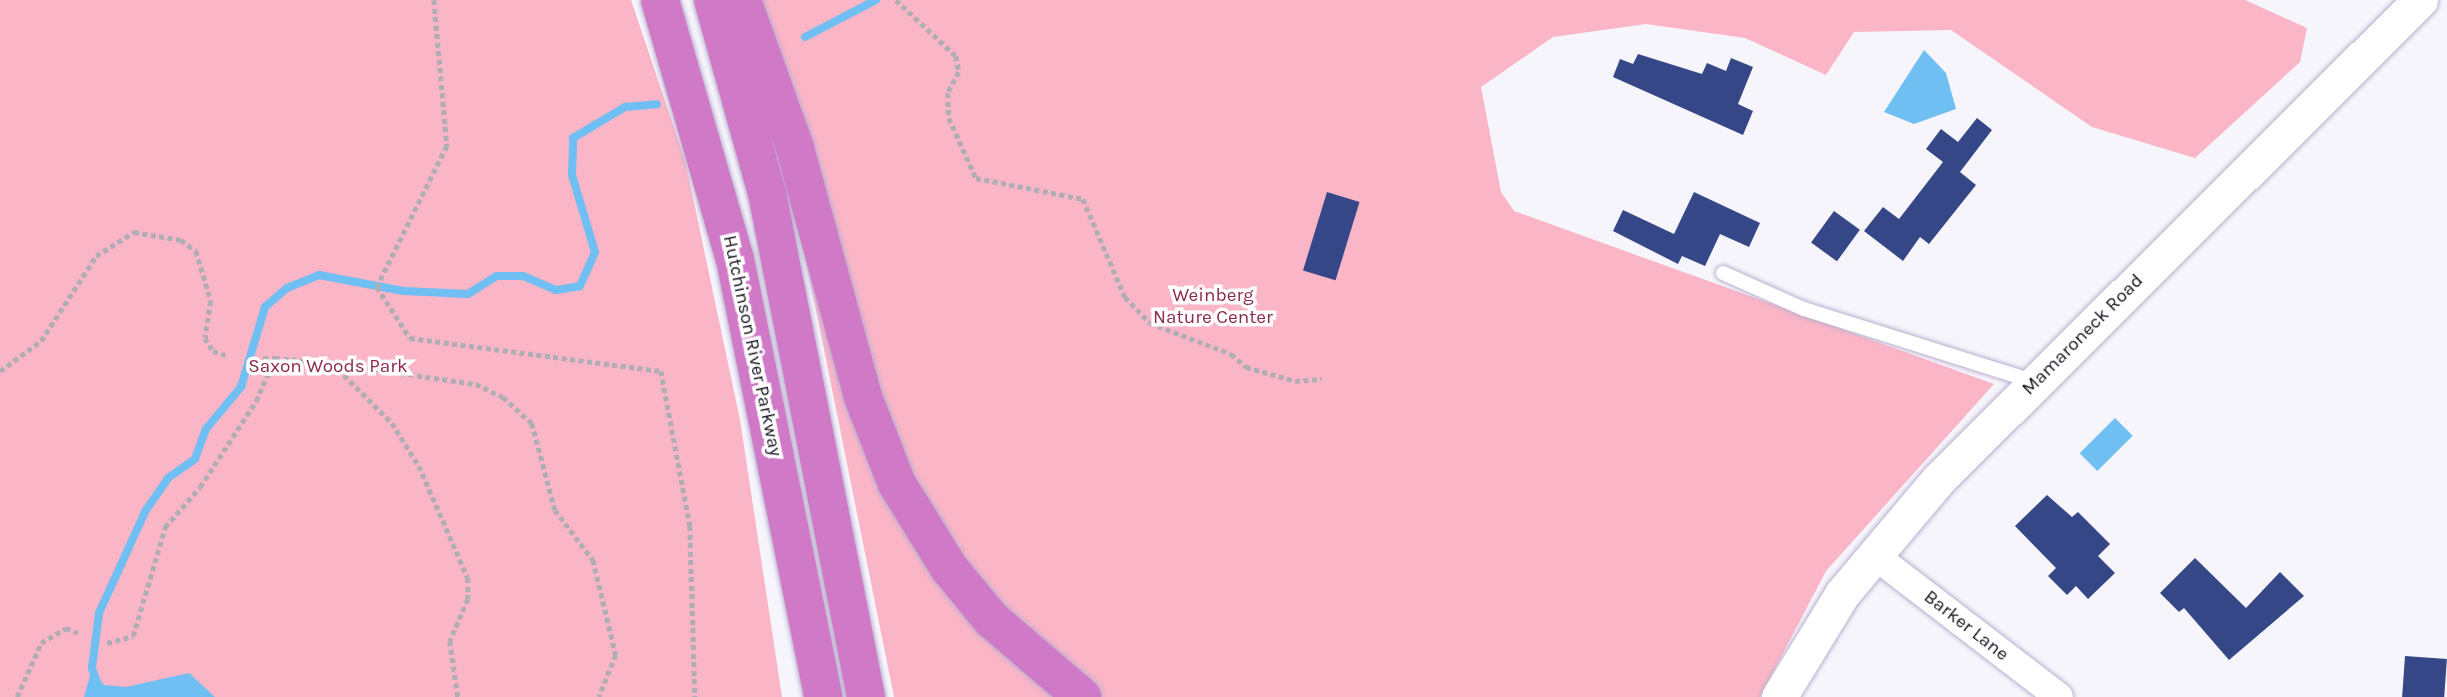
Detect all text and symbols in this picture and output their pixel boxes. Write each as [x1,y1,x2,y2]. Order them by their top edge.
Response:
street label: Hutchinson River Parkway [717,233,787,459]
street label: Mamaroneck Road [2018,270,2148,400]
park label: Weinberg Nature Center [1153,285,1273,329]
park label: Saxon Woods Park [248,356,408,378]
street label: Barker Lane [1919,586,2013,666]

